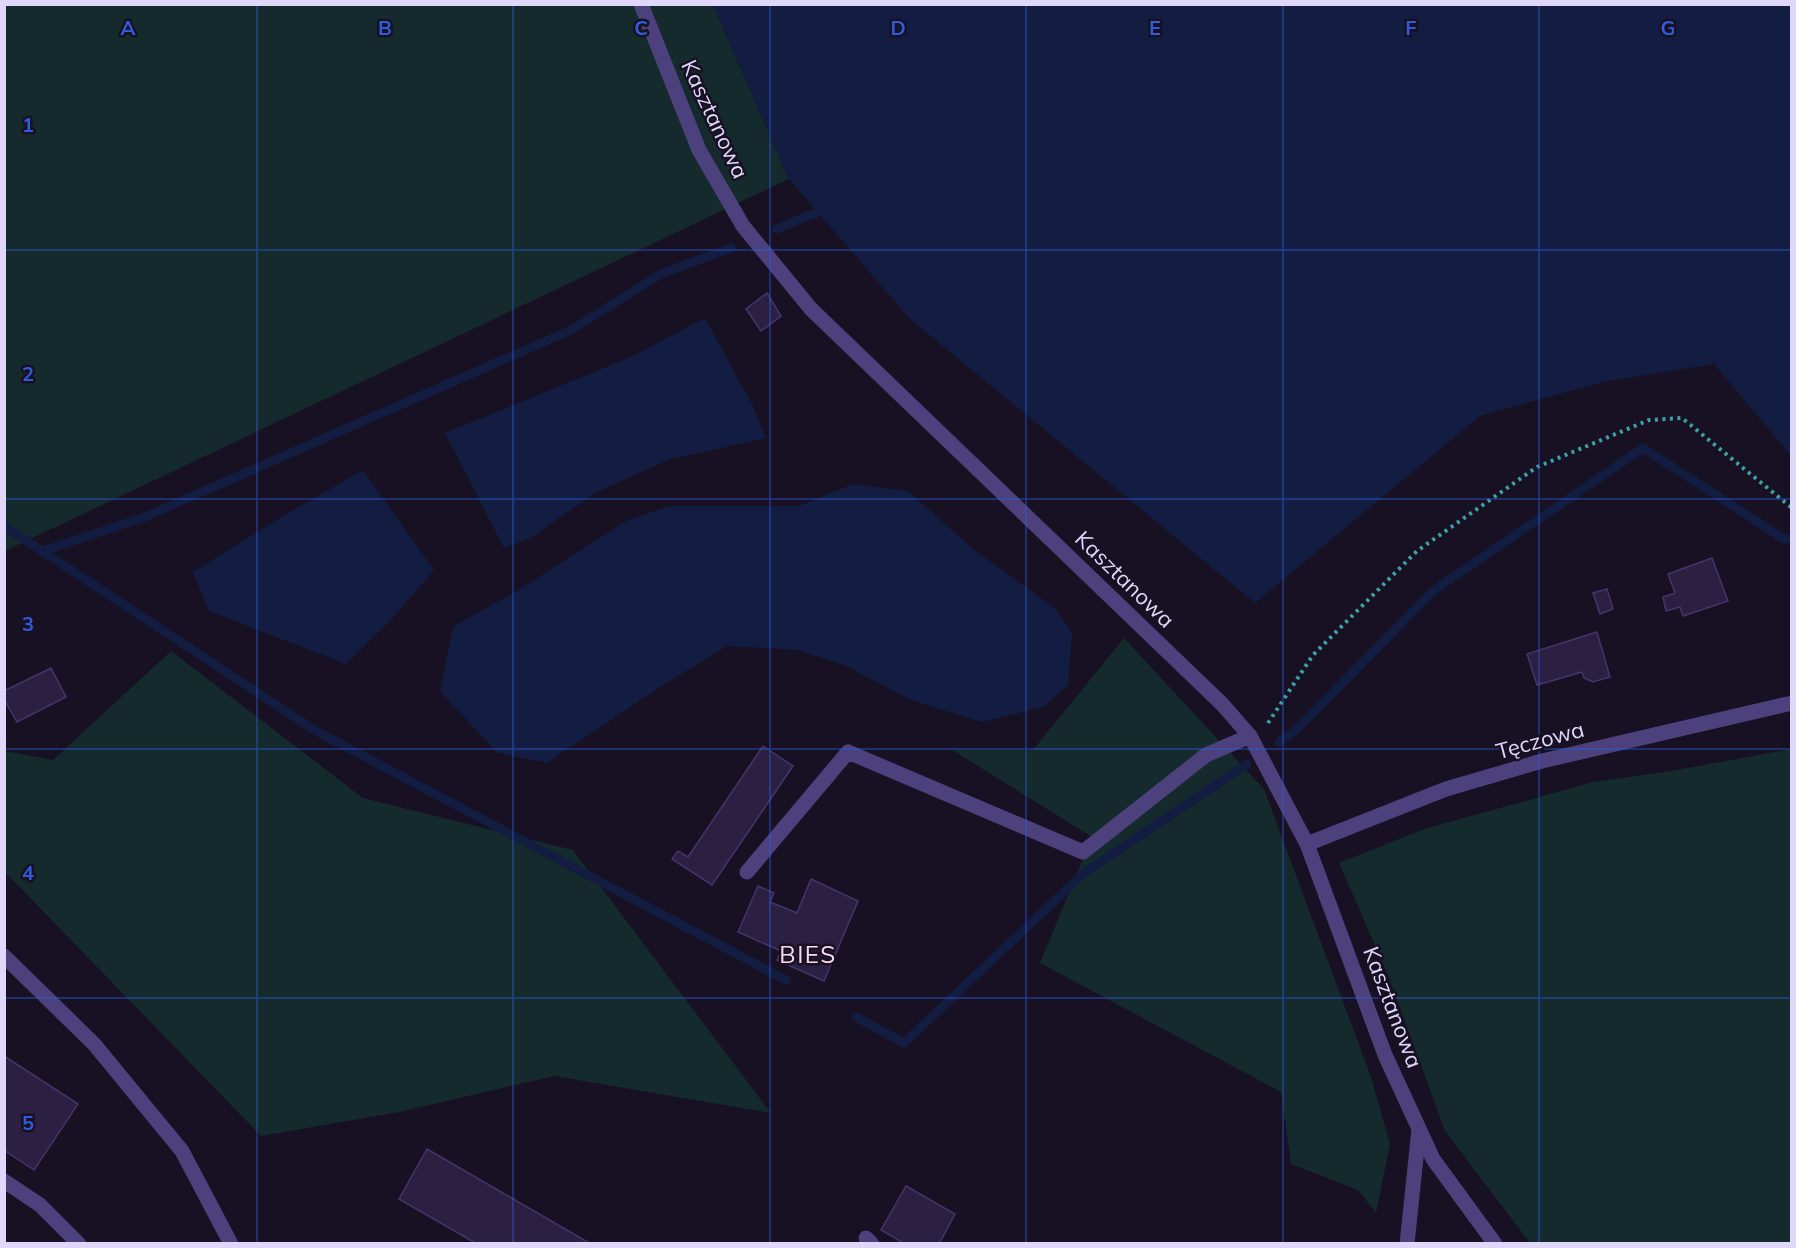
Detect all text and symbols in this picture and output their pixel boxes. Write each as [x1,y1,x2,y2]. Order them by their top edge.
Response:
text: A [121,15,136,40]
text: B [378,15,392,40]
text: C [634,15,648,40]
text: D [890,15,906,40]
text: E [1149,15,1161,40]
text: F [1405,15,1417,40]
text: G [1661,15,1675,40]
street label: Kasztanowa [675,55,755,183]
text: 1 [22,112,34,137]
text: 2 [22,361,34,386]
street label: Kasztanowa [1069,525,1181,633]
text: 3 [22,611,34,636]
street label: Tęczowa [1493,715,1587,765]
text: 4 [22,860,34,885]
district label: BIES [779,939,837,969]
street label: Kasztanowa [1357,942,1429,1072]
text: 5 [22,1110,34,1135]

